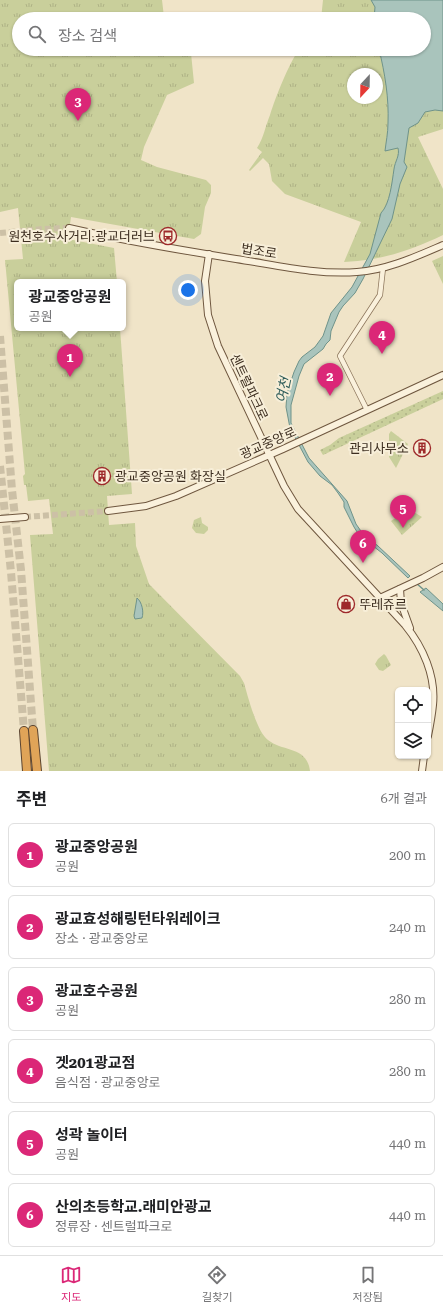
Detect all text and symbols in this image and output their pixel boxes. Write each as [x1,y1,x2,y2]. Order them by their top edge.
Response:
search box [12,12,431,56]
icon: search [26,23,48,45]
text: 장소 검색 [58,27,117,45]
north arrow [347,68,383,104]
pin: 3 [65,88,91,121]
bus stop icon: 원천호수사거리.광교더러브 [158,226,178,246]
place label: 원천호수사거리.광교더러브 [8,229,155,244]
street label: 법조로 [240,241,278,261]
popup [14,279,126,331]
your location [178,280,198,300]
text: 광교중앙공원 [29,288,111,306]
text: 공원 [29,309,53,324]
pin: 4 [369,321,395,354]
pin: 1 [57,344,83,377]
street label: 센트럴파크로 [227,351,271,423]
pin: 2 [317,363,343,396]
water label: 여천 [272,375,294,404]
street label: 광교중앙로 [238,424,298,462]
building icon: 관리사무소 [412,438,432,458]
place label: 관리사무소 [349,441,409,456]
building icon: 광교중앙공원 화장실 [92,466,112,486]
place label: 광교중앙공원 화장실 [115,469,226,484]
pin: 5 [390,495,416,528]
pin: 6 [350,530,376,563]
shop icon: 뚜레쥬르 [336,594,356,614]
place label: 뚜레쥬르 [359,597,407,612]
map controls [395,687,431,759]
button: locate [395,687,431,723]
button: layers [395,723,431,759]
text: 주변 [16,789,47,809]
text: 6개 결과 [381,791,427,806]
text: 광교중앙공원 [55,838,138,856]
text: 1 [26,848,34,863]
text: 200 m [389,848,426,863]
text: 공원 [55,859,79,874]
text: 광교효성해링턴타워레이크 [55,910,221,928]
text: 2 [26,920,34,935]
text: 240 m [389,920,426,935]
text: 장소 · 광교중앙로 [55,931,149,946]
text: 광교호수공원 [55,982,138,1000]
text: 3 [26,992,34,1007]
text: 280 m [389,992,426,1007]
text: 공원 [55,1003,79,1018]
text: 겟201광교점 [55,1054,135,1072]
text: 4 [26,1064,34,1079]
text: 280 m [389,1064,426,1079]
text: 음식점 · 광교중앙로 [55,1075,161,1090]
text: 성곽 놀이터 [55,1126,128,1144]
text: 5 [26,1136,34,1151]
text: 440 m [389,1136,426,1151]
text: 공원 [55,1147,79,1162]
text: 산의초등학교.래미안광교 [55,1198,212,1216]
text: 6 [26,1208,34,1223]
text: 440 m [389,1208,426,1223]
text: 정류장 · 센트럴파크로 [55,1219,173,1234]
tab: 지도 [60,1264,82,1304]
tab: 길찾기 [202,1264,232,1304]
tab: 저장됨 [353,1264,383,1304]

